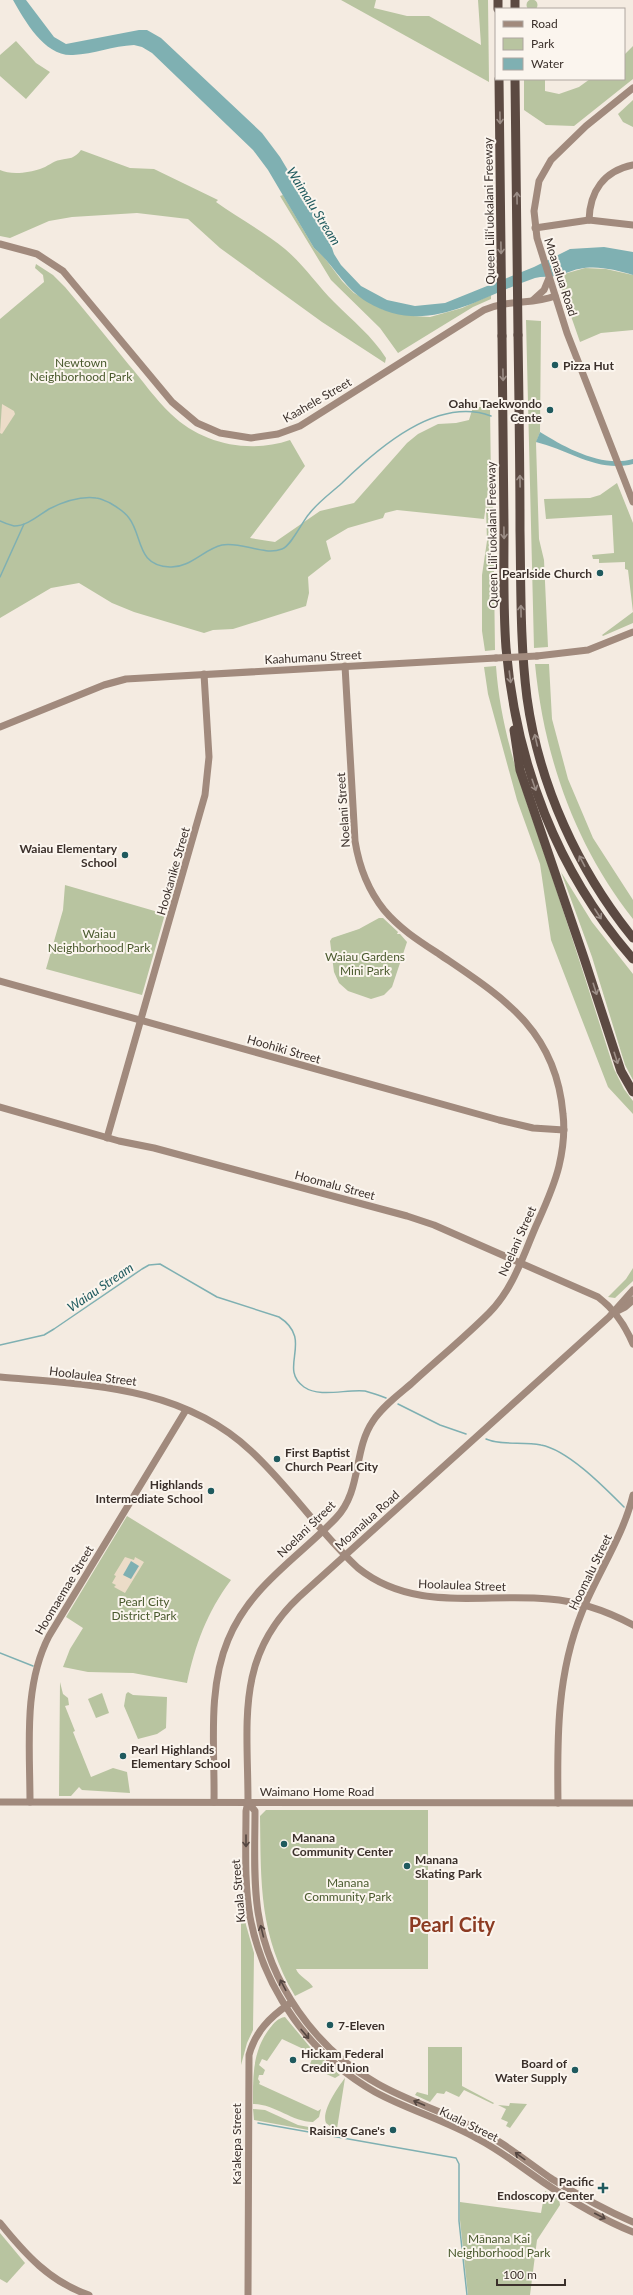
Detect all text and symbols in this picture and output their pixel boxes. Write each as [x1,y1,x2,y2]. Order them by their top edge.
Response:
legend [495,8,625,80]
text: Road [531,16,558,31]
text: Park [531,36,555,51]
text: Water [531,56,564,71]
one-way arrow [496,111,503,124]
street label: Queen Liliʻuokalani Freeway [480,136,498,285]
water label: Waimalu Stream [284,164,344,248]
one-way arrow [513,192,521,205]
street label: Moanalua Road [541,236,581,318]
one-way arrow [497,241,505,254]
park label: Newtown Neighborhood Park [30,355,133,384]
place label: Pizza Hut [563,358,614,373]
marker: Pizza Hut [550,360,560,370]
one-way arrow [499,368,506,381]
street label: Kaahele Street [280,374,355,426]
place label: Oahu Taekwondo Cente [449,396,543,425]
marker: Oahu Taekwondo Cente [545,405,555,415]
street label: Queen Liliʻuokalani Freeway [483,460,501,609]
one-way arrow [516,475,524,488]
one-way arrow [500,526,508,539]
place label: Pearlside Church [502,566,592,581]
marker: Pearlside Church [595,568,605,578]
one-way arrow [517,605,525,618]
street label: Kaahumanu Street [264,647,363,667]
one-way arrow [506,670,513,683]
one-way arrow [531,733,539,746]
street label: Noelani Street [333,771,353,848]
one-way arrow [530,779,538,791]
street label: Hookanike Street [153,825,193,917]
place label: Waiau Elementary School [19,841,118,870]
marker: Waiau Elementary School [120,850,130,860]
one-way arrow [578,855,585,867]
one-way arrow [594,908,602,919]
park label: Waiau Neighborhood Park [48,926,151,955]
park label: Waiau Gardens Mini Park [325,949,405,978]
one-way arrow [591,983,599,995]
street label: Hoohiki Street [245,1031,323,1067]
one-way arrow [613,1052,621,1064]
street label: Hoomalu Street [293,1167,378,1203]
street label: Noelani Street [495,1203,539,1278]
water label: Waiau Stream [64,1259,136,1315]
street label: Hoolaulea Street [48,1363,138,1389]
place label: First Baptist Church Pearl City [285,1445,379,1474]
marker: First Baptist Church Pearl City [272,1454,282,1464]
place label: Highlands Intermediate School [96,1477,203,1506]
marker: Highlands Intermediate School [206,1486,216,1496]
street label: Moanalua Road [332,1487,402,1553]
street label: Noelani Street [274,1497,339,1561]
street label: Hoomalu Street [565,1531,615,1612]
street label: Hoomaemae Street [31,1542,97,1637]
street label: Hoolaulea Street [418,1576,507,1594]
park label: Pearl City District Park [111,1594,177,1623]
place label: Pearl Highlands Elementary School [131,1742,230,1771]
marker: Pearl Highlands Elementary School [118,1751,128,1761]
street label: Waimano Home Road [260,1784,374,1799]
place label: Manana Community Center [292,1830,394,1859]
one-way arrow [242,1834,250,1847]
marker: Manana Community Center [279,1839,289,1849]
place label: Manana Skating Park [415,1852,482,1881]
street label: Kuala Street [228,1858,248,1923]
marker: Manana Skating Park [402,1861,412,1871]
park label: Manana Community Park [304,1875,393,1904]
district label: Pearl City [409,1912,496,1936]
one-way arrow [258,1925,265,1938]
one-way arrow [279,1980,286,1992]
place label: 7-Eleven [338,2018,385,2033]
marker: 7-Eleven [325,2020,335,2030]
one-way arrow [301,2028,310,2039]
place label: Hickam Federal Credit Union [301,2046,384,2075]
marker: Hickam Federal Credit Union [288,2055,298,2065]
place label: Board of Water Supply [495,2056,568,2085]
marker: Board of Water Supply [570,2065,580,2075]
one-way arrow [414,2099,426,2106]
street label: Ka'akepa Street [229,2103,244,2185]
street label: Kuala Street [437,2103,502,2145]
place label: Raising Cane's [309,2123,385,2138]
marker: Raising Cane's [388,2125,398,2135]
one-way arrow [515,2151,526,2160]
place label: Pacific Endoscopy Center [497,2174,595,2203]
marker: Pacific Endoscopy Center [597,2182,609,2194]
one-way arrow [593,2213,605,2220]
park label: Mānana Kai Neighborhood Park [448,2231,551,2260]
scale bar [497,2261,565,2287]
text: 100 m [503,2267,537,2282]

